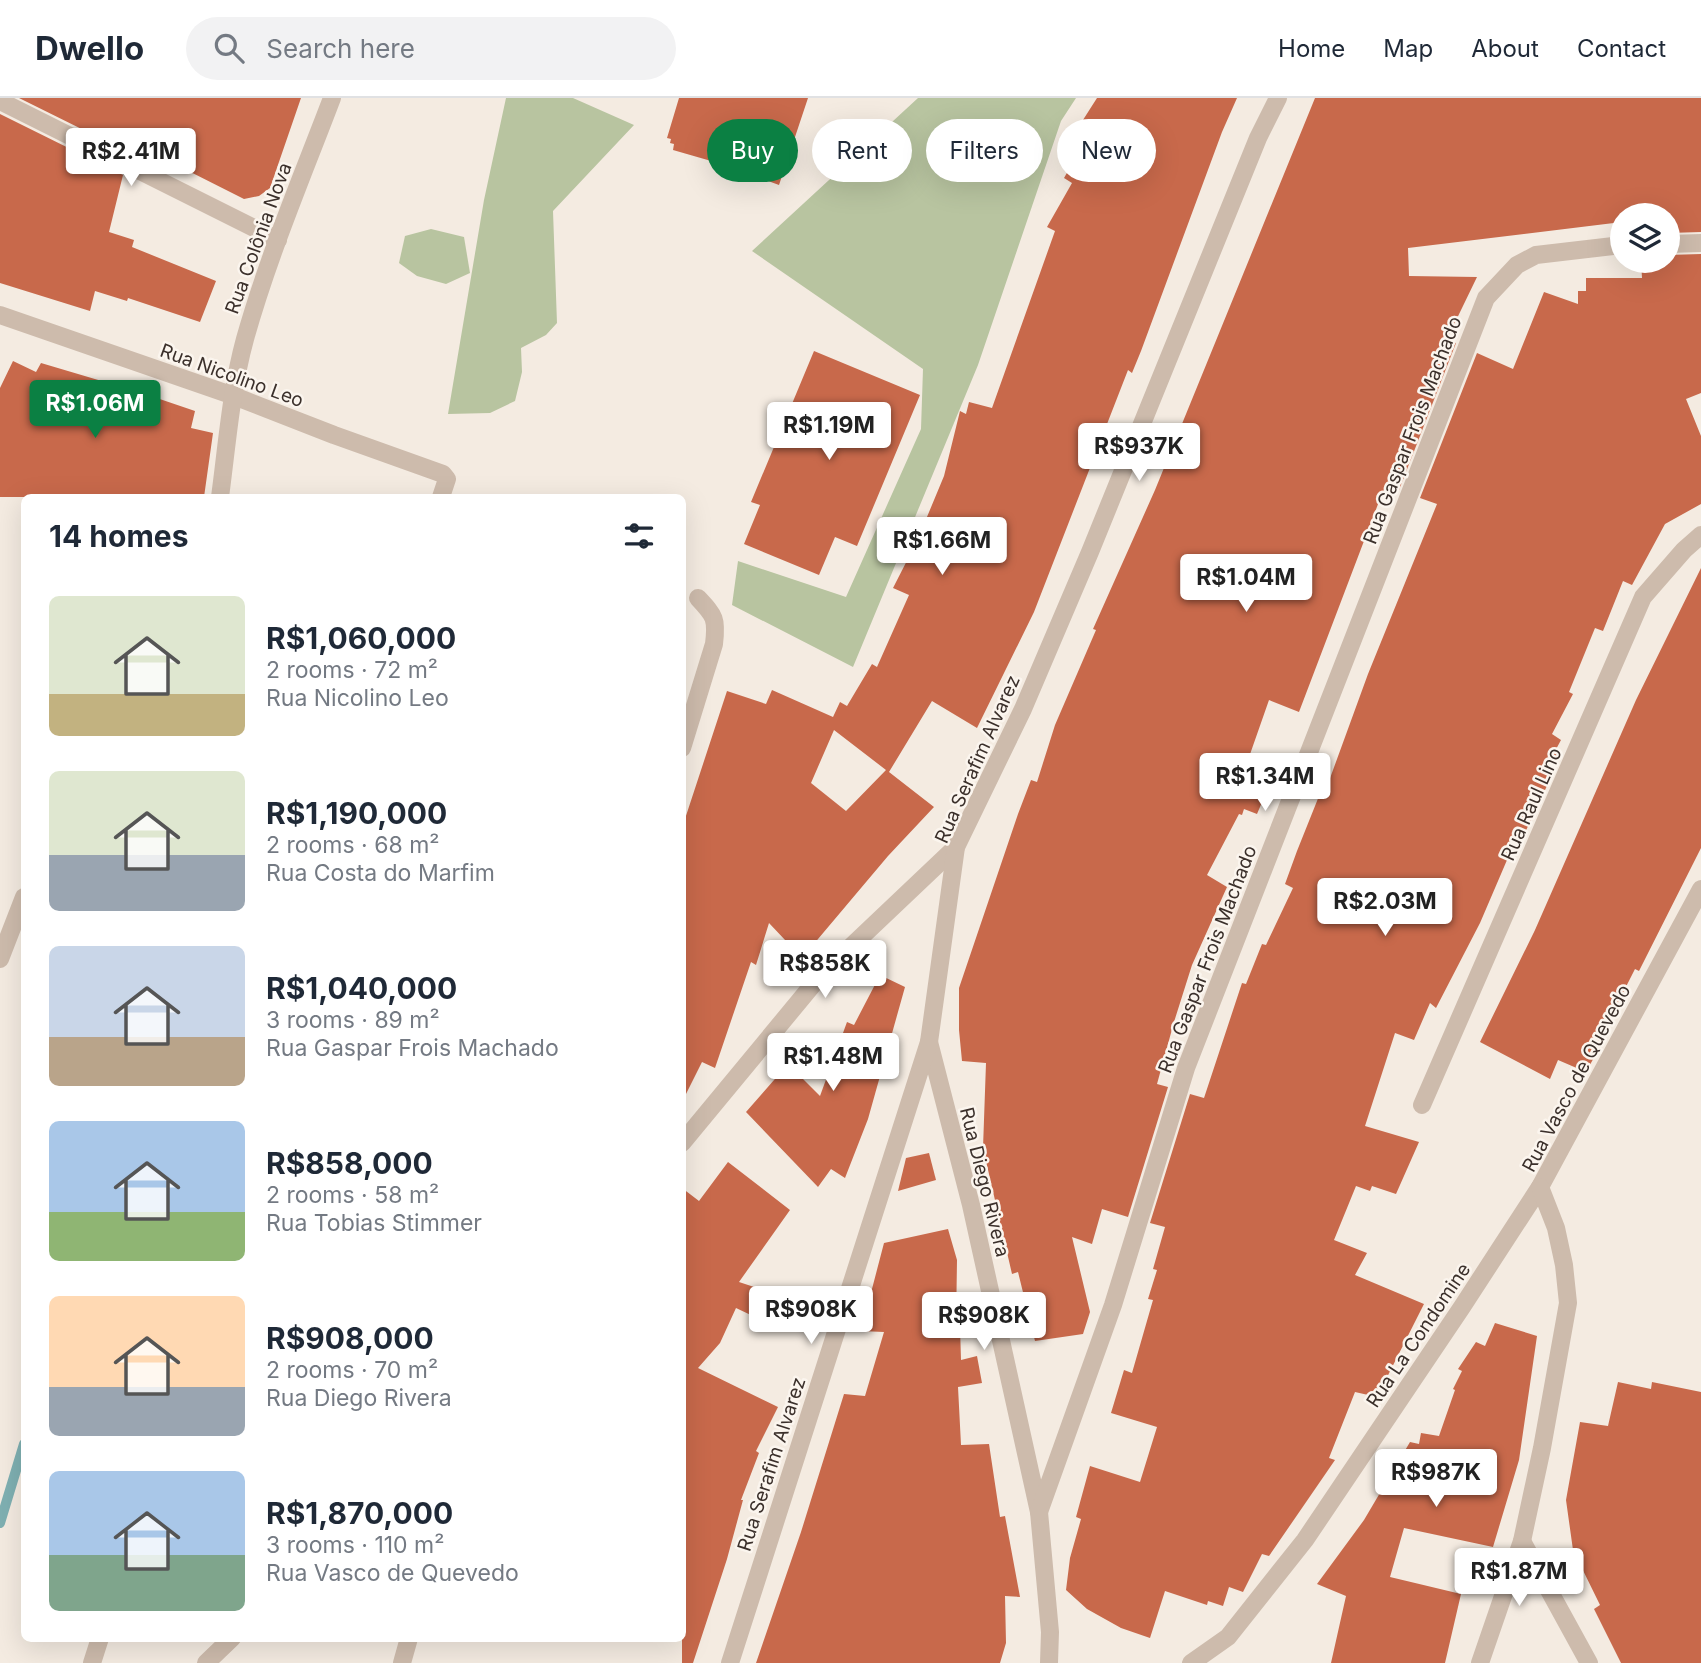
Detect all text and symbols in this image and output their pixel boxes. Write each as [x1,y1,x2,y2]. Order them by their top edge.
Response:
search box [186,17,676,80]
text: Dwello [35,28,144,68]
icon: search [210,29,248,67]
text: Search here [266,33,415,64]
text: Home [1278,34,1345,63]
text: Map [1383,34,1433,63]
text: About [1471,34,1539,63]
text: Contact [1577,34,1666,63]
chip: Buy [707,119,798,182]
chip: Rent [812,119,912,182]
chip: Filters [926,119,1043,182]
chip: New [1057,119,1156,182]
pin: R$2.41M [66,129,196,188]
text: R$2.41M [82,137,180,165]
street label: Rua Colônia Nova [220,159,296,317]
map controls [1610,203,1680,273]
button: layers [1610,203,1680,273]
street label: Rua Gaspar Frois Machado [1358,313,1467,547]
street label: Rua Nicolino Leo [157,339,307,412]
pin: R$1.06M [30,380,160,440]
text: R$1.06M [46,389,144,417]
pin: R$1.19M [764,402,894,462]
text: R$1.19M [783,411,875,439]
pin: R$937K [1082,424,1196,483]
text: R$937K [1094,432,1184,460]
icon: filters [620,517,658,555]
text: 14 homes [49,518,188,554]
pin: R$1.66M [877,518,1007,577]
text: R$1.66M [893,526,991,554]
pin: R$1.04M [1181,554,1311,614]
text: R$1.04M [1196,563,1296,591]
text: R$1,060,000 [266,620,456,656]
icon: home [105,624,189,708]
text: 2 rooms · 72 m² [266,656,438,684]
street label: Rua Serafim Alvarez [930,672,1025,847]
text: Rua Nicolino Leo [266,684,449,712]
street label: Rua Raul Lino [1496,744,1567,864]
pin: R$1.34M [1200,754,1330,813]
text: R$1.34M [1215,762,1315,790]
text: R$1,190,000 [266,795,447,831]
icon: home [105,799,189,883]
text: 2 rooms · 68 m² [266,831,439,859]
street label: Rua Gaspar Frois Machado [1153,842,1262,1076]
text: Rua Costa do Marfim [266,859,495,887]
pin: R$2.03M [1320,878,1450,938]
text: R$2.03M [1333,887,1437,915]
pin: R$858K [768,940,882,1000]
text: R$858K [779,949,871,977]
text: R$1,040,000 [266,970,457,1006]
icon: home [105,974,189,1058]
street label: Rua Vasco de Quevedo [1517,981,1636,1176]
text: 3 rooms · 89 m² [266,1006,440,1034]
text: Rua Gaspar Frois Machado [266,1034,559,1062]
pin: R$1.48M [768,1034,898,1093]
text: R$1.48M [783,1042,883,1070]
street label: Rua Diego Rivera [955,1105,1014,1259]
text: R$858,000 [266,1145,433,1181]
icon: home [105,1149,189,1233]
text: 2 rooms · 58 m² [266,1181,439,1209]
text: Rua Tobias Stimmer [266,1209,482,1237]
street label: Rua La Condomine [1362,1259,1475,1412]
pin: R$908K [754,1286,868,1346]
pin: R$908K [927,1292,1041,1352]
text: R$908K [765,1295,857,1323]
text: R$908K [938,1301,1030,1329]
text: R$908,000 [266,1320,434,1356]
icon: home [105,1324,189,1408]
text: 2 rooms · 70 m² [266,1356,438,1384]
street label: Rua Serafim Alvarez [733,1374,810,1554]
text: Rua Diego Rivera [266,1384,452,1412]
pin: R$987K [1379,1450,1493,1509]
text: R$987K [1391,1458,1481,1486]
text: R$1,870,000 [266,1495,453,1531]
icon: home [105,1499,189,1583]
text: 3 rooms · 110 m² [266,1531,444,1559]
pin: R$1.87M [1454,1548,1584,1608]
text: R$1.87M [1471,1557,1567,1585]
text: Rua Vasco de Quevedo [266,1559,519,1587]

